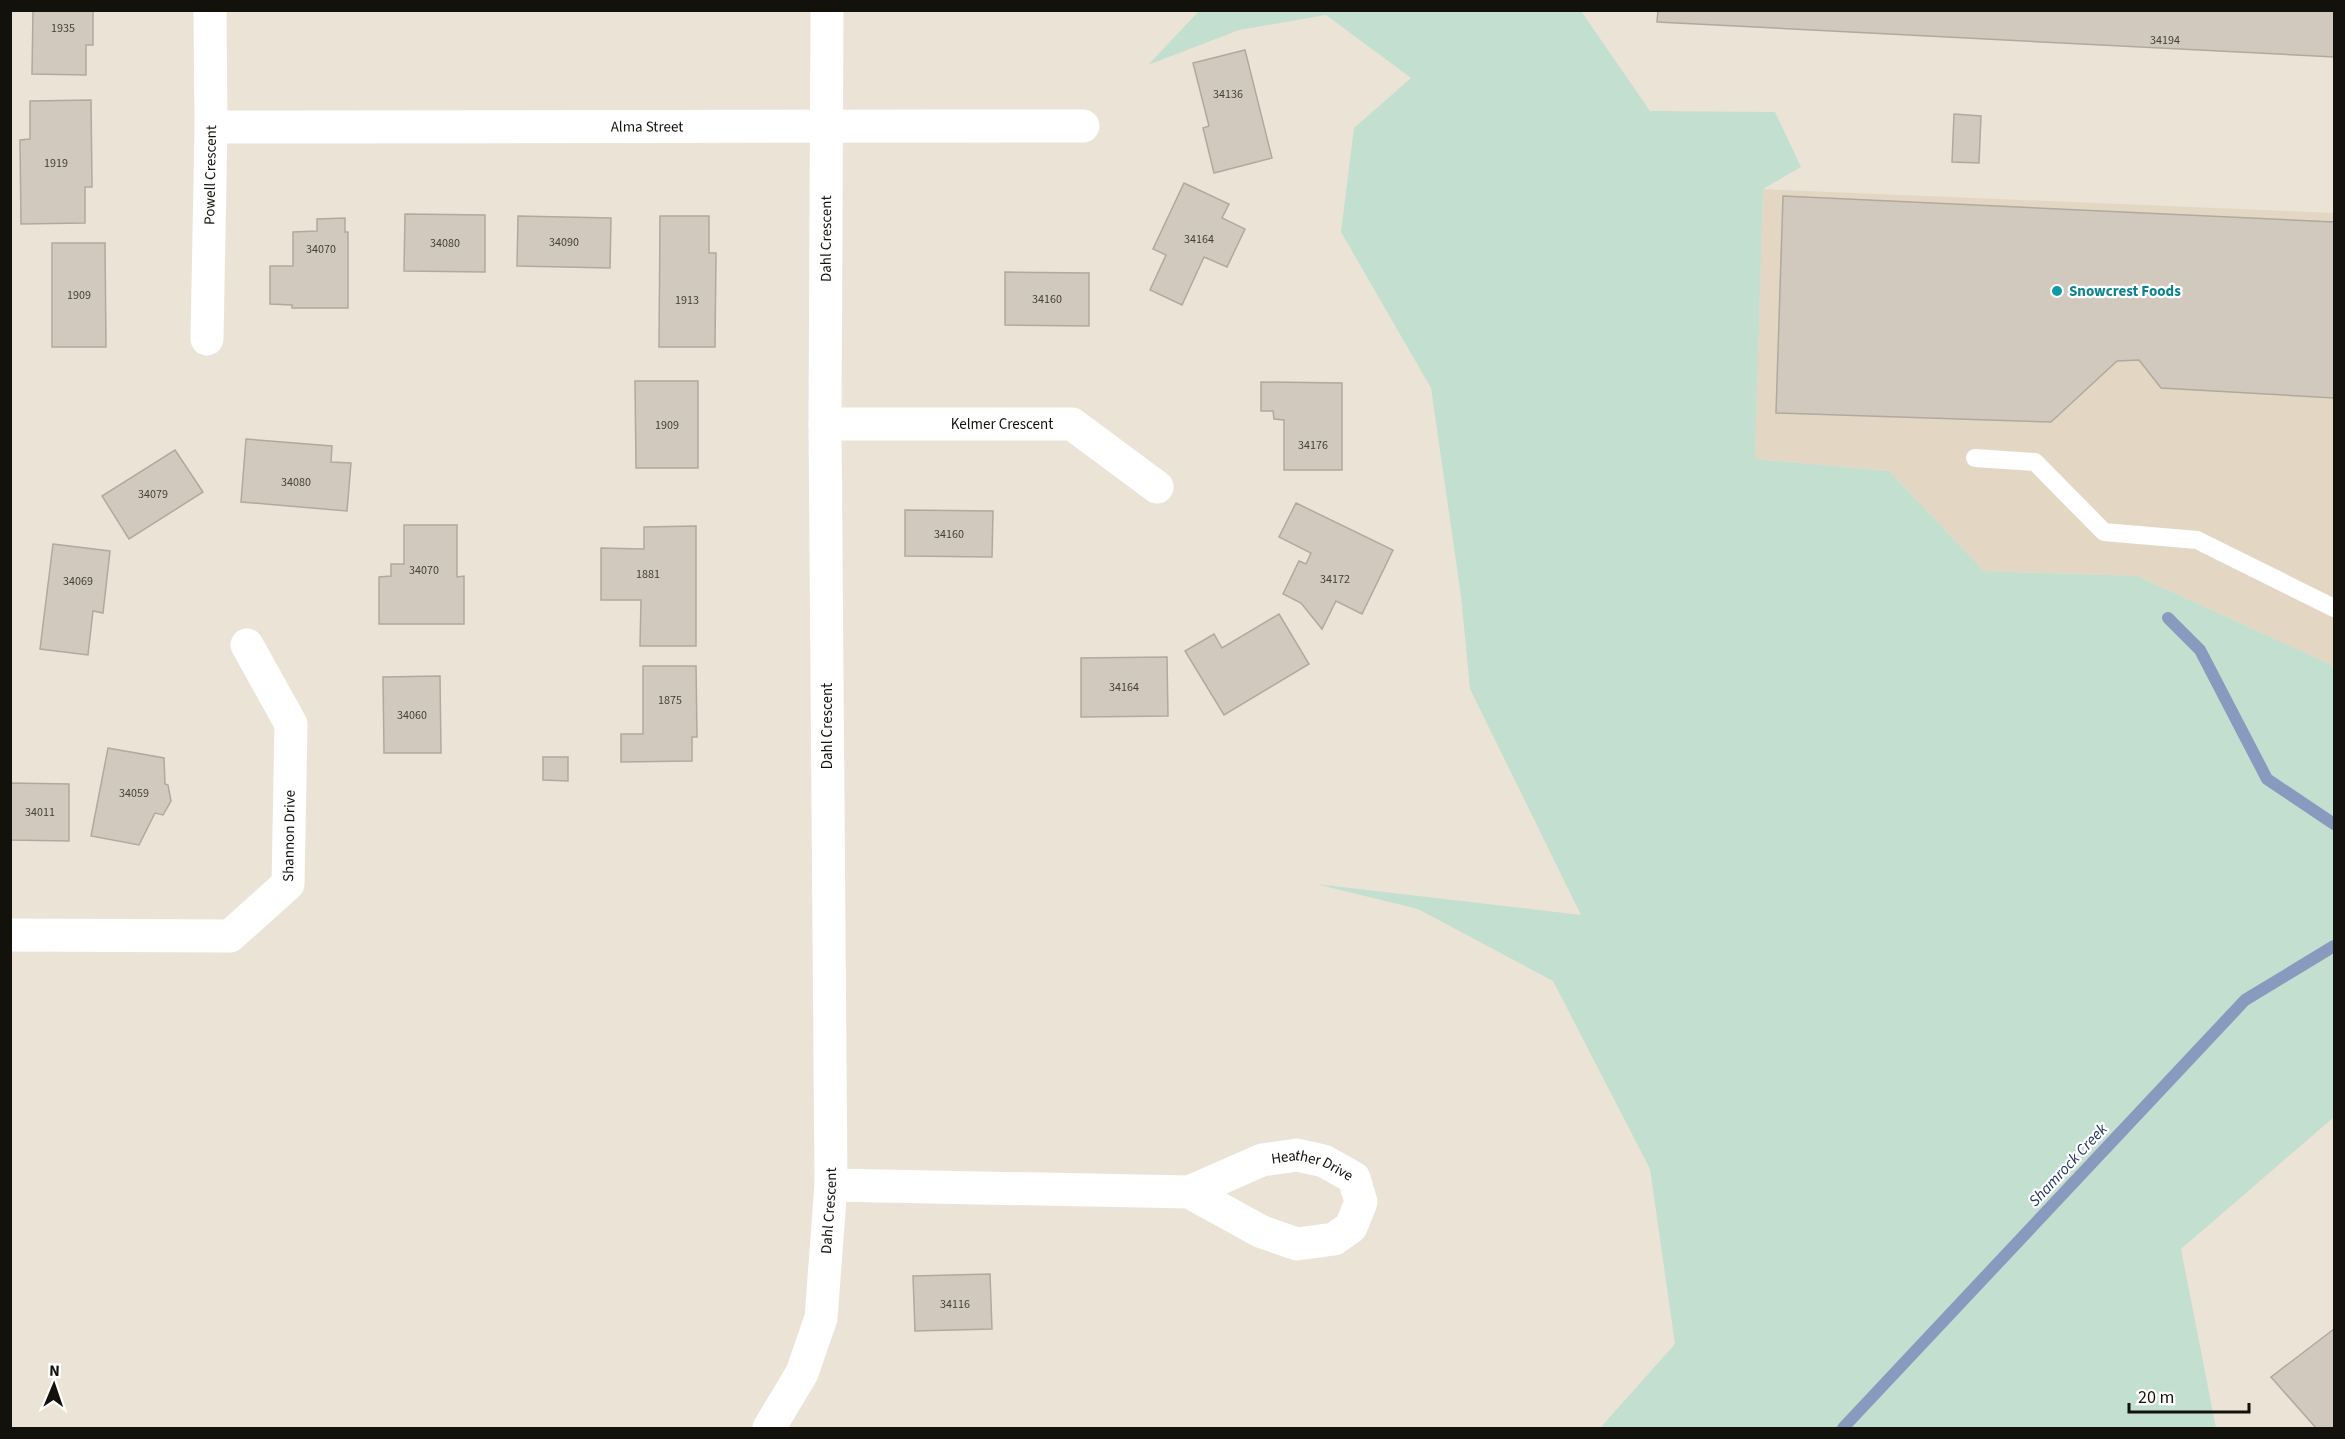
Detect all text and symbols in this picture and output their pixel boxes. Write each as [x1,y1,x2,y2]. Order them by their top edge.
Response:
house number: 1935 [51,20,75,37]
house number: 34194 [2150,32,2180,49]
house number: 34136 [1213,86,1243,103]
street label: Alma Street [611,116,683,137]
street label: Powell Crescent [199,125,222,225]
house number: 1919 [44,155,68,172]
street label: Dahl Crescent [815,195,837,282]
house number: 34164 [1184,231,1214,248]
house number: 34090 [549,234,579,251]
house number: 34080 [430,235,460,252]
house number: 34070 [306,241,336,258]
place label: Snowcrest Foods [2069,281,2181,302]
marker: Snowcrest Foods [2050,284,2064,298]
house number: 1909 [67,287,91,304]
house number: 34160 [1032,291,1062,308]
house number: 1913 [675,292,699,309]
street label: Kelmer Crescent [951,414,1053,435]
house number: 1909 [655,417,679,434]
house number: 34176 [1298,437,1328,454]
house number: 34080 [281,474,311,491]
house number: 34079 [138,486,168,503]
house number: 34160 [934,526,964,543]
house number: 34070 [409,562,439,579]
house number: 1881 [636,566,660,583]
house number: 34172 [1320,571,1350,588]
house number: 34069 [63,573,93,590]
house number: 34164 [1109,679,1139,696]
street label: Dahl Crescent [817,683,838,769]
house number: 1875 [658,692,682,709]
house number: 34060 [397,707,427,724]
house number: 34059 [119,785,149,802]
street label: Shannon Drive [278,790,300,882]
house number: 34011 [25,804,55,821]
water label: Shamrock Creek [2024,1118,2113,1211]
street label: Heather Drive [1270,1144,1357,1186]
street label: Dahl Crescent [815,1167,842,1255]
house number: 34116 [940,1296,970,1313]
north arrow [24,1355,84,1415]
text: N [49,1360,60,1382]
scale bar [2129,1376,2249,1414]
text: 20 m [2138,1385,2174,1410]

